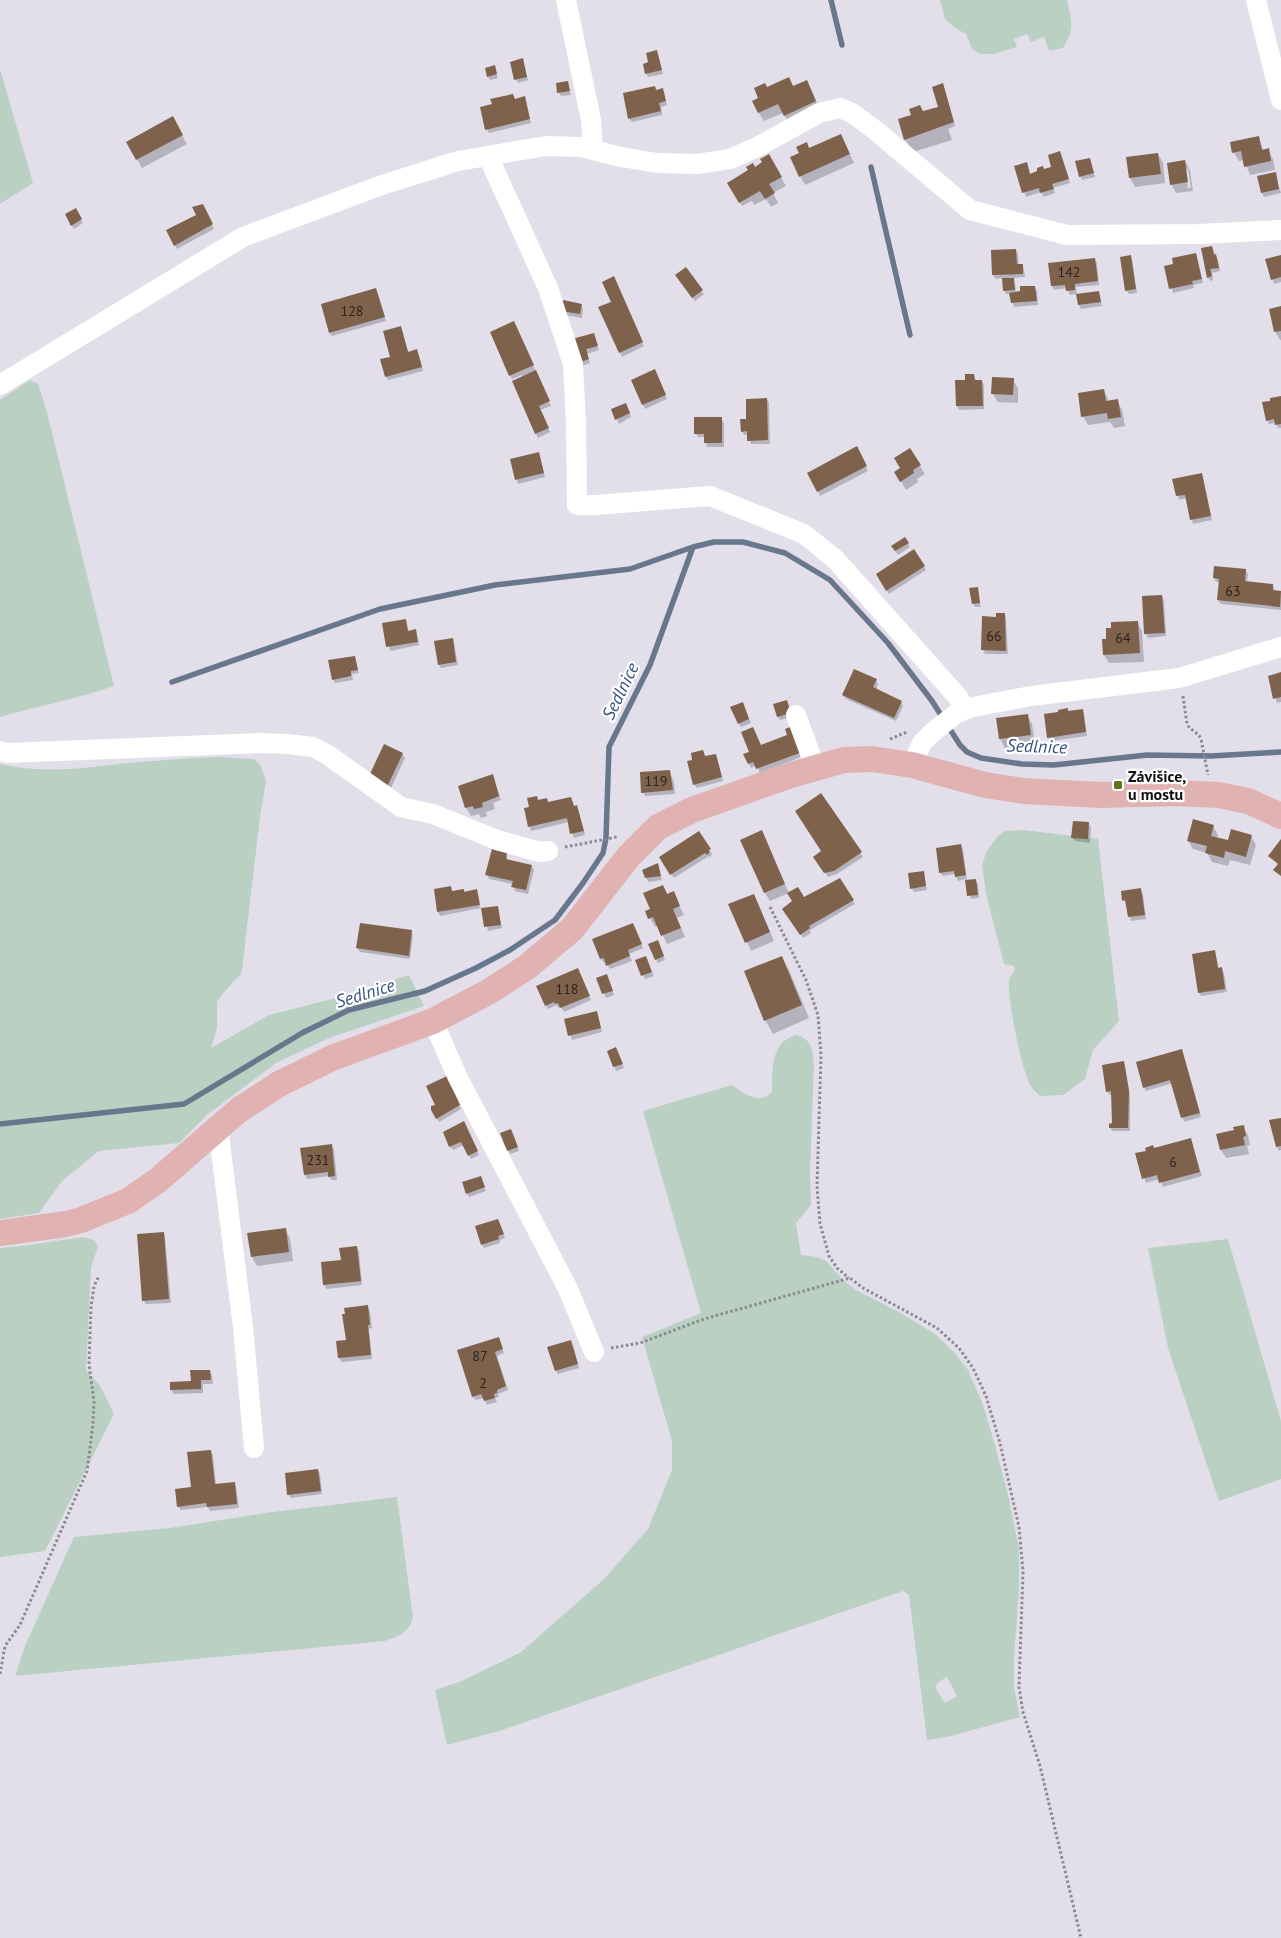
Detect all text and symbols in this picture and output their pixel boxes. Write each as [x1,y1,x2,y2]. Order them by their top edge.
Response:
house number: 142 [1058,263,1080,281]
house number: 128 [341,302,363,320]
house number: 63 [1225,582,1241,600]
house number: 66 [986,627,1002,645]
house number: 64 [1115,629,1131,647]
water label: Sedlnice [596,658,644,723]
water label: Sedlnice [1006,733,1068,759]
place label: Závišice, u mostu [1128,766,1186,804]
house number: 119 [645,772,667,790]
marker: Závišice, u mostu [1112,779,1124,791]
water label: Sedlnice [333,973,398,1013]
house number: 118 [556,980,578,998]
house number: 231 [307,1151,329,1169]
house number: 6 [1169,1153,1177,1171]
house number: 87 [472,1347,488,1365]
house number: 2 [479,1374,487,1392]

